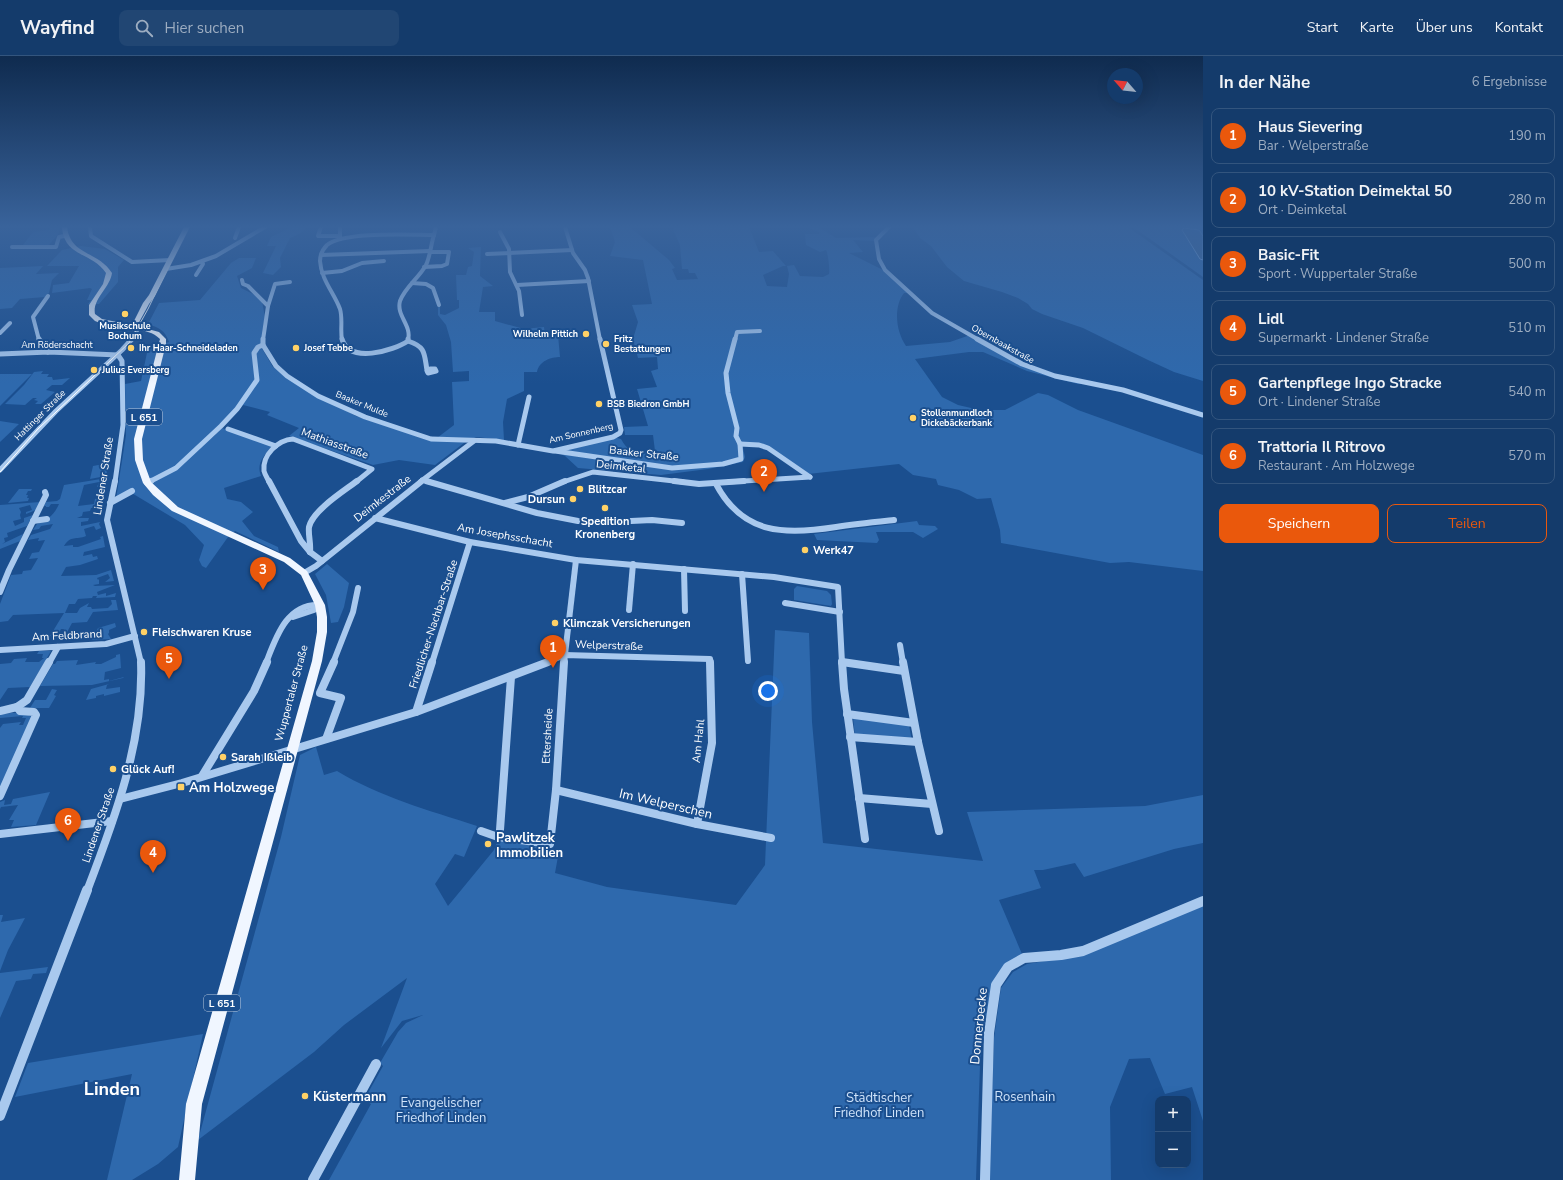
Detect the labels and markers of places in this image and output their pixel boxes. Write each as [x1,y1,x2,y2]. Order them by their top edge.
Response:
marker: Musikschule Bochum [120,309,130,319]
place label: Musikschule Bochum [99,320,151,342]
place label: Wilhelm Pittich [513,328,578,340]
marker: Wilhelm Pittich [581,329,591,339]
place label: Fritz Bestattungen [614,333,671,355]
marker: Fritz Bestattungen [601,339,611,349]
place label: Ihr Haar-Schneideladen [139,342,238,354]
place label: Josef Tebbe [303,342,353,354]
marker: Ihr Haar-Schneideladen [126,343,136,353]
marker: Josef Tebbe [291,343,301,353]
place label: Julius Eversberg [101,364,169,376]
marker: Julius Eversberg [89,365,99,375]
place label: BSB Biedron GmbH [607,398,690,410]
marker: BSB Biedron GmbH [594,399,604,409]
place label: Stollenmundloch Dickebäckerbank [921,407,992,429]
marker: Stollenmundloch Dickebäckerbank [908,413,918,423]
pin: 2 [751,459,777,492]
place label: Blitzcar [588,482,627,497]
marker: Blitzcar [575,484,585,494]
place label: Dursun [528,492,565,507]
marker: Dursun [568,494,578,504]
marker: Spedition Kronenberg [600,503,610,513]
place label: Spedition Kronenberg [575,514,635,542]
place label: Werk47 [813,543,854,558]
marker: Werk47 [800,545,810,555]
pin: 3 [250,557,276,590]
place label: Klimczak Versicherungen [563,616,691,631]
marker: Klimczak Versicherungen [550,618,560,628]
place label: Fleischwaren Kruse [152,625,252,640]
marker: Fleischwaren Kruse [139,627,149,637]
pin: 1 [540,635,566,668]
pin: 5 [156,646,182,679]
place label: Sarah Ißleib [231,750,293,765]
marker: Sarah Ißleib [218,752,228,762]
place label: Glück Auf! [121,762,175,777]
marker: Glück Auf! [108,764,118,774]
place label: Am Holzwege [189,779,274,797]
marker: Am Holzwege [176,782,186,792]
pin: 6 [55,808,81,841]
place label: Pawlitzek Immobilien [496,829,563,862]
marker: Pawlitzek Immobilien [483,839,493,849]
pin: 4 [140,840,166,873]
place label: Küstermann [313,1088,386,1106]
marker: Küstermann [300,1091,310,1101]

